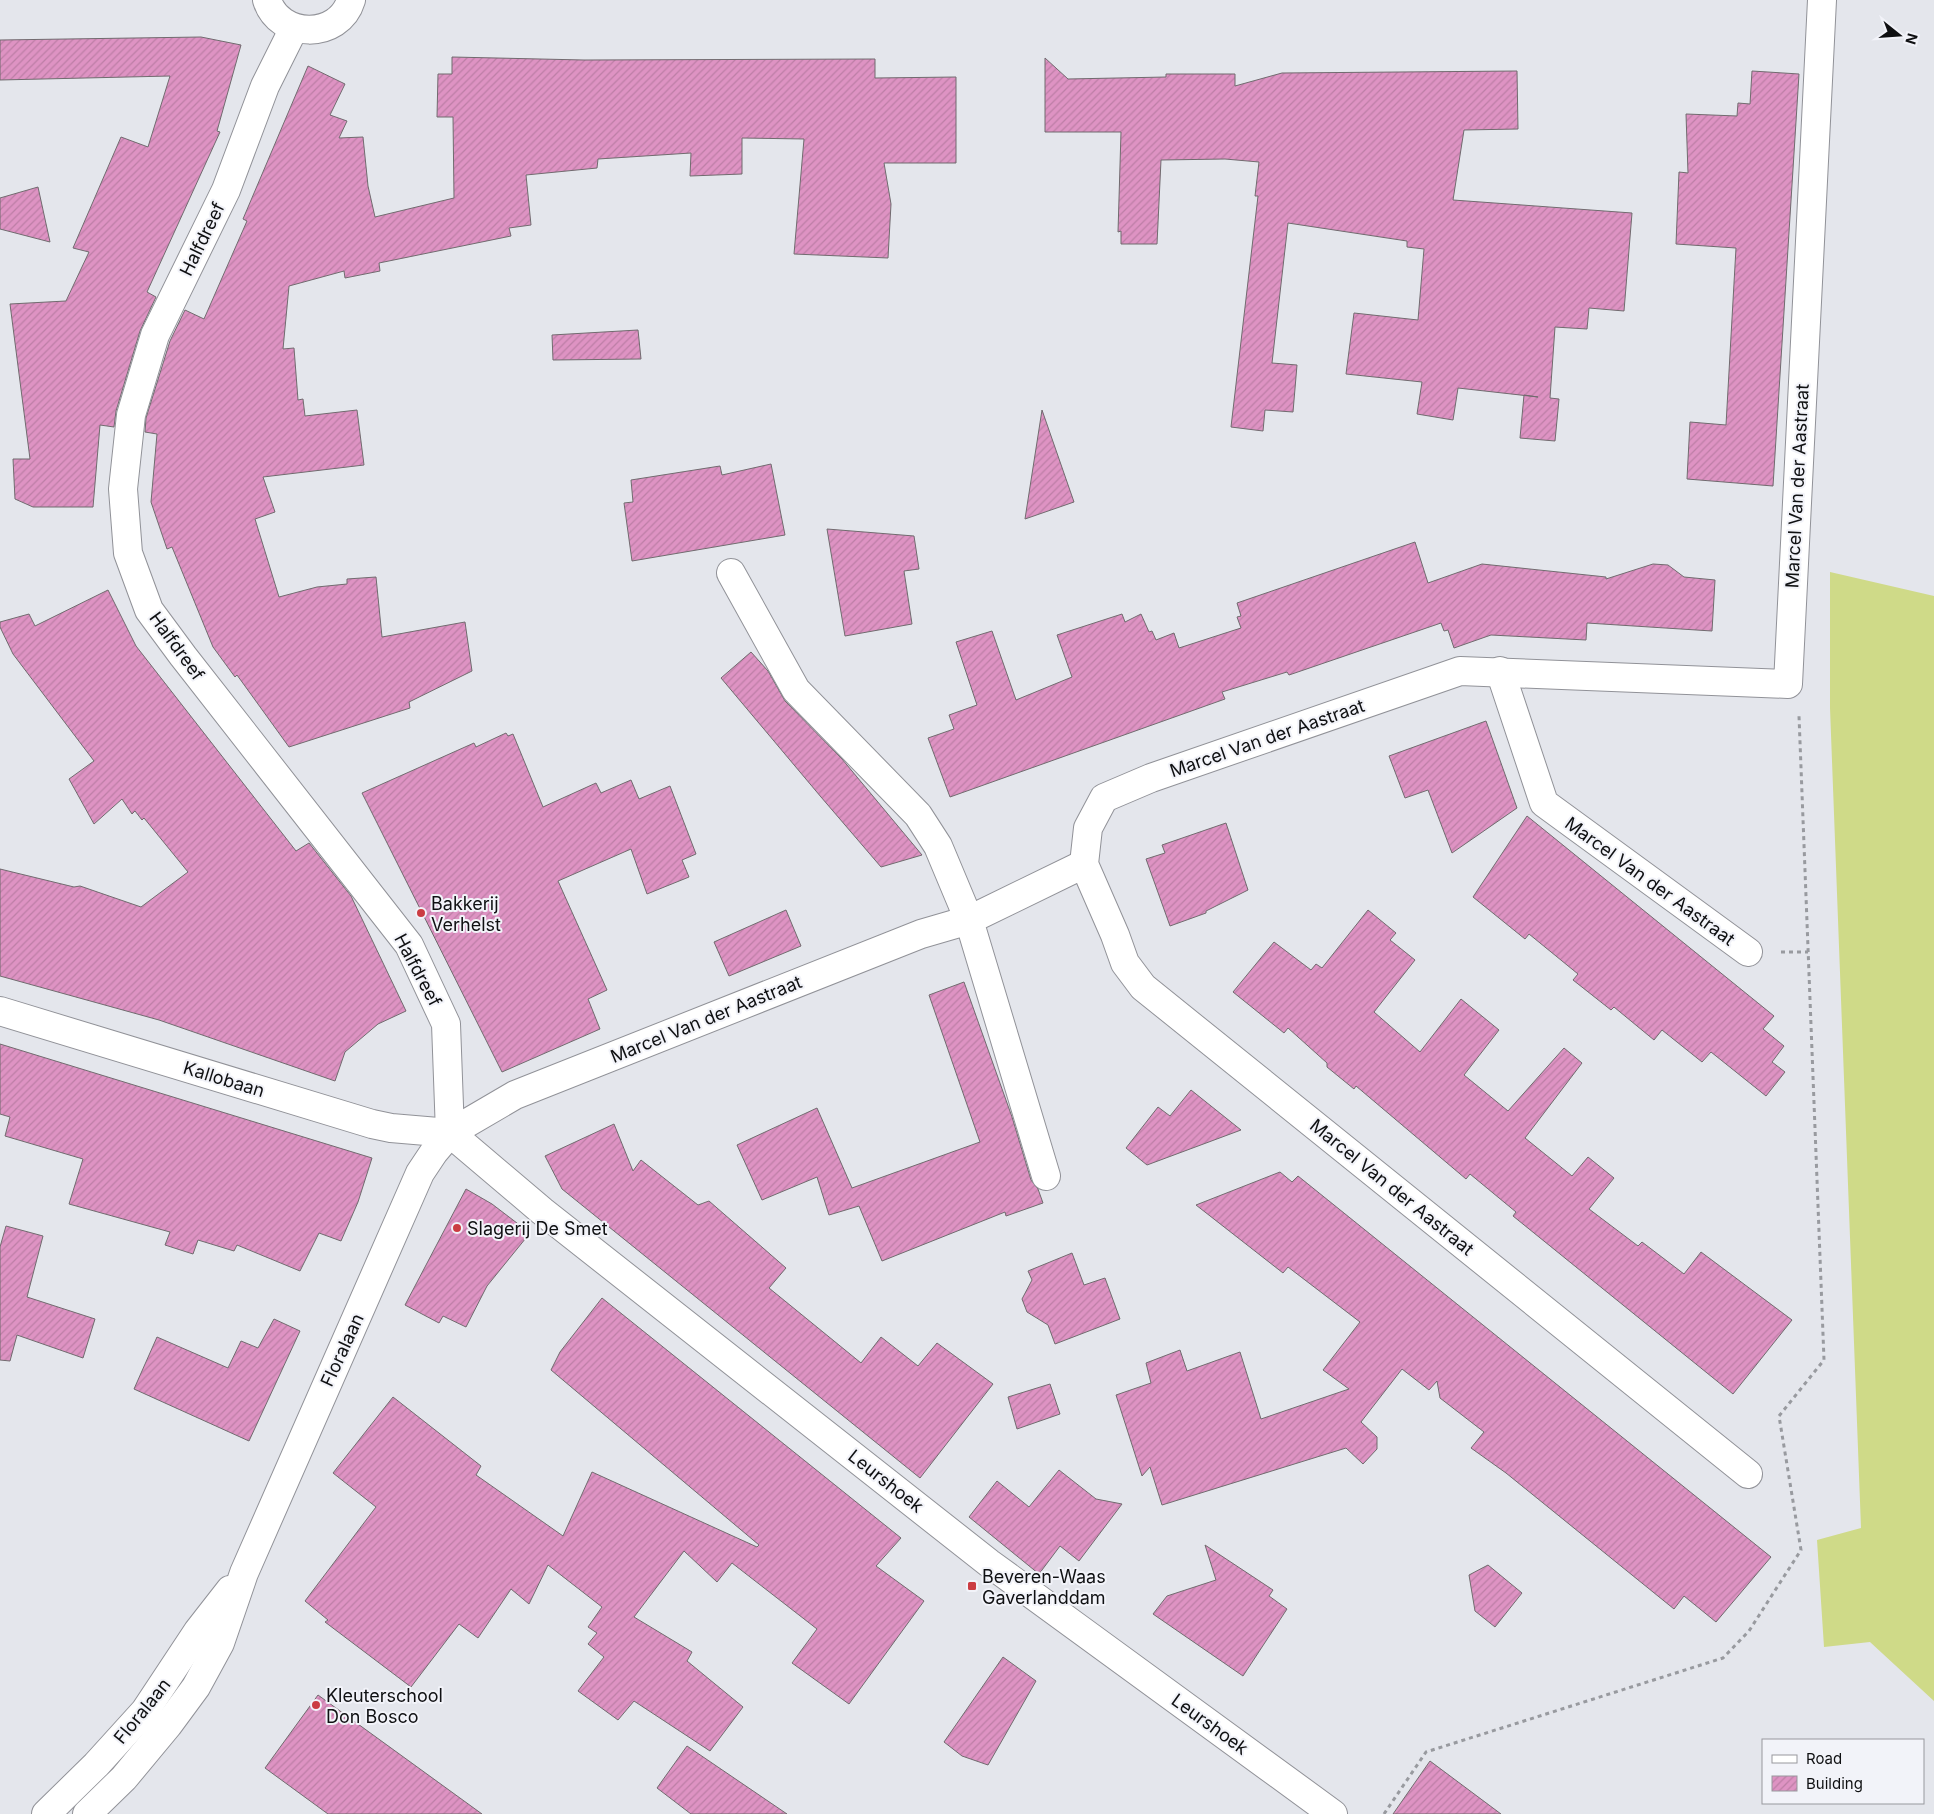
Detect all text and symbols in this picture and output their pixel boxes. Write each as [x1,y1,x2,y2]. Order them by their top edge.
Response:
north arrow [1874,10,1924,60]
text: N [1902,31,1922,47]
street label: Halfdreef [175,199,229,279]
street label: Marcel Van der Aastraat [1781,383,1813,589]
street label: Halfdreef [145,608,209,684]
street label: Marcel Van der Aastraat [1167,695,1367,781]
street label: Marcel Van der Aastraat [1561,812,1739,950]
place label: Bakkerij Verhelst [431,893,501,935]
marker: Bakkerij Verhelst [415,907,427,919]
street label: Halfdreef [390,930,446,1010]
street label: Marcel Van der Aastraat [607,971,805,1067]
street label: Kallobaan [181,1057,267,1101]
street label: Marcel Van der Aastraat [1306,1114,1478,1260]
place label: Slagerij De Smet [467,1218,608,1239]
marker: Slagerij De Smet [451,1222,463,1234]
street label: Floralaan [316,1310,368,1390]
street label: Leurshoek [844,1445,928,1517]
place label: Beveren-Waas Gaverlanddam [982,1566,1106,1608]
marker: Beveren-Waas Gaverlanddam [966,1580,978,1592]
street label: Floralaan [109,1674,175,1748]
place label: Kleuterschool Don Bosco [326,1685,443,1727]
street label: Leurshoek [1168,1689,1252,1759]
marker: Kleuterschool Don Bosco [310,1699,322,1711]
legend [1762,1739,1924,1804]
text: Road [1806,1749,1842,1768]
text: Building [1806,1774,1863,1793]

